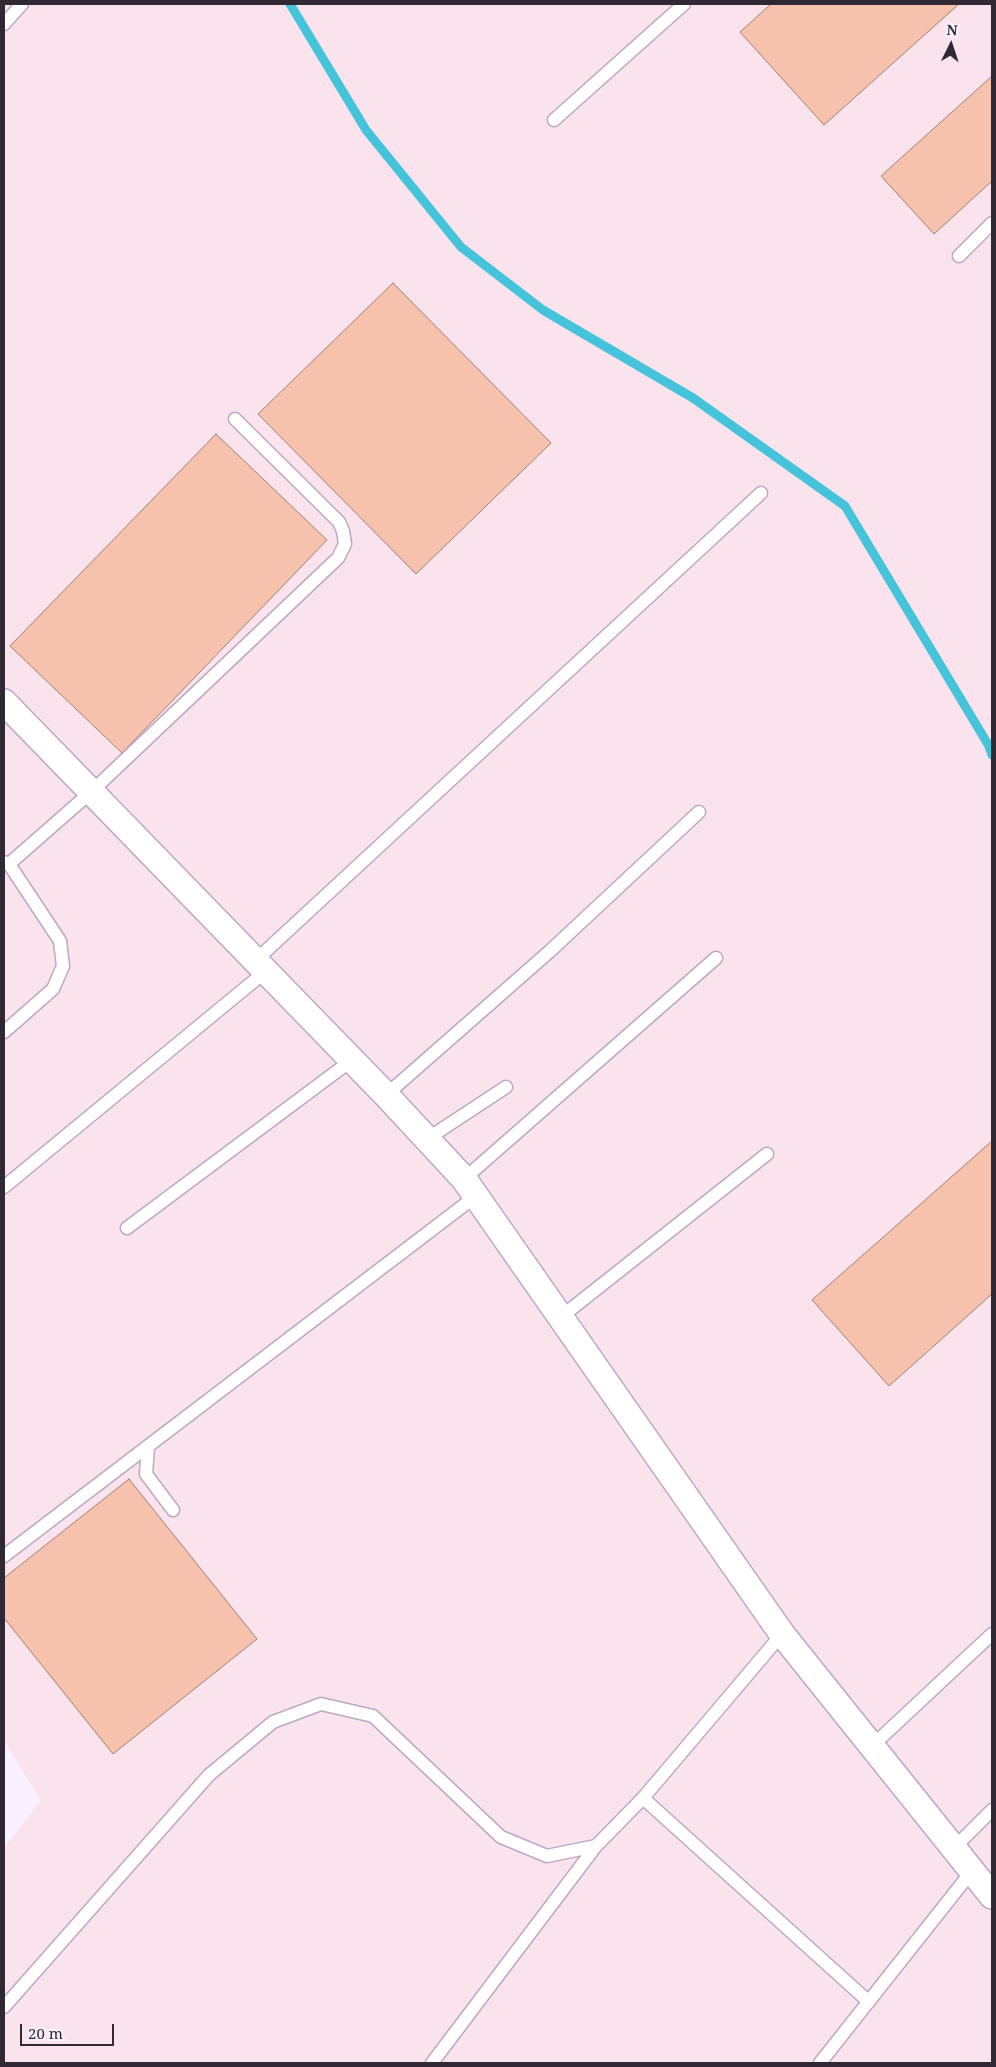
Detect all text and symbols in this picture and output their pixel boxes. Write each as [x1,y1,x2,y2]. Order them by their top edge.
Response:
north arrow [926,20,976,70]
text: N [946,20,958,39]
scale bar [22,2014,116,2046]
text: 20 m [28,2023,63,2043]

